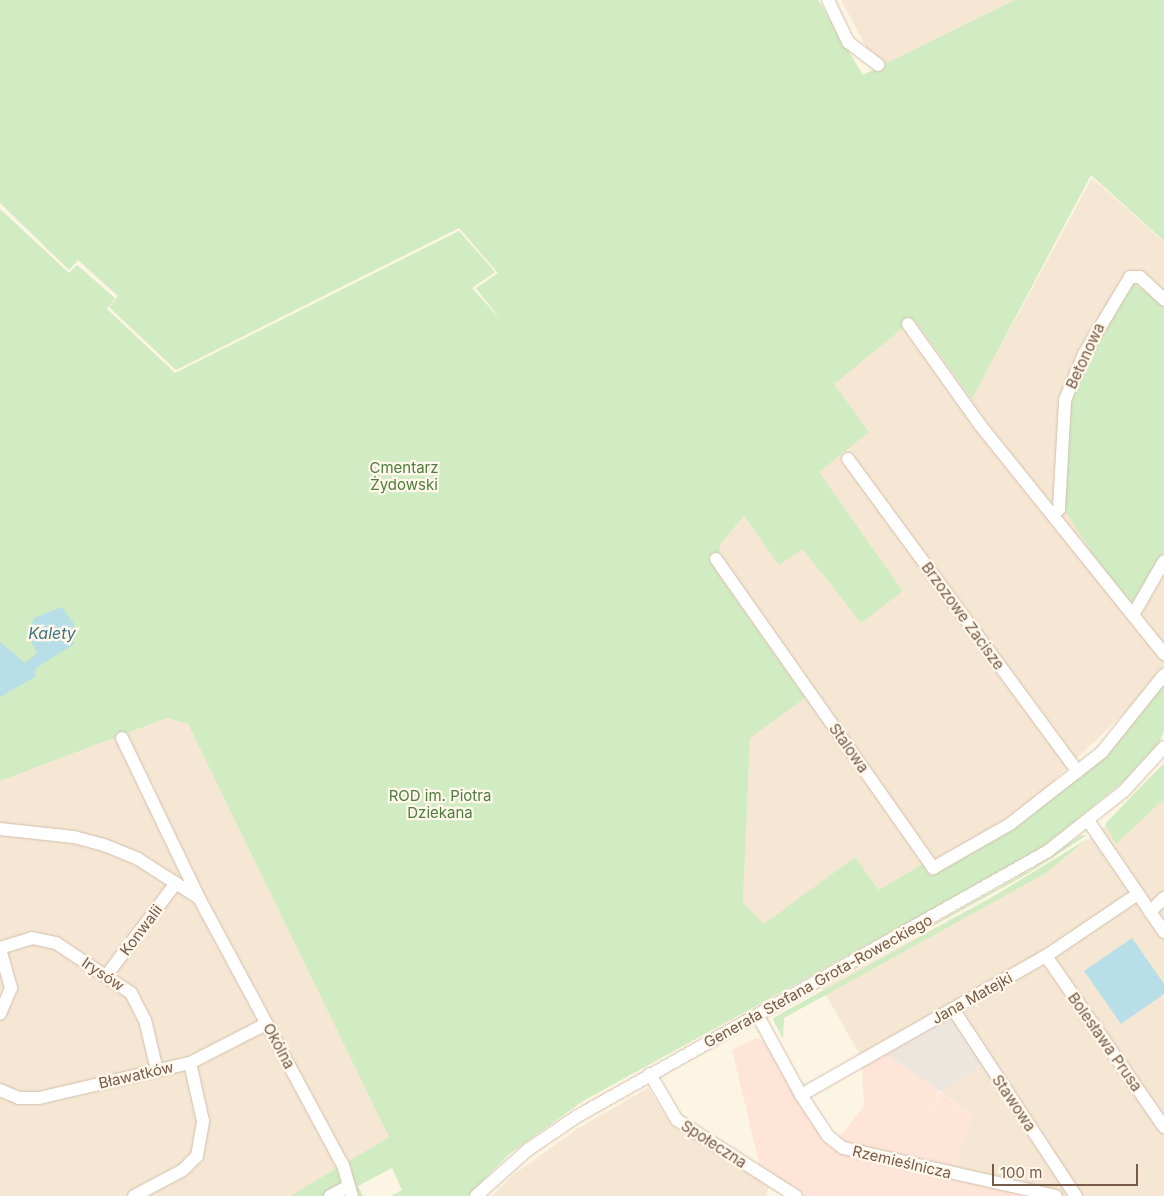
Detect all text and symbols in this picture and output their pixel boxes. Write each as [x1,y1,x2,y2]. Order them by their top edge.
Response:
street label: Betonowa [1062,320,1108,392]
park label: Cmentarz Żydowski [369,458,439,493]
street label: Brzozowe Zacisze [918,559,1008,673]
water label: Kalety [28,623,76,643]
street label: Stalowa [826,720,872,776]
park label: ROD im. Piotra Dziekana [389,786,491,821]
street label: Konwalii [116,901,166,959]
street label: Generała Stefana Grota-Roweckiego [701,910,935,1052]
street label: Irysów [78,953,128,995]
street label: Jana Matejki [929,968,1015,1028]
street label: Bolesława Prusa [1064,989,1146,1095]
street label: Okólna [259,1020,299,1072]
street label: Bławatków [97,1058,175,1092]
street label: Stawowa [989,1071,1039,1135]
street label: Społeczna [678,1116,750,1172]
street label: Rzemieślnicza [851,1142,953,1182]
scale bar [994,1154,1140,1186]
text: 100 m [1000,1163,1042,1182]

